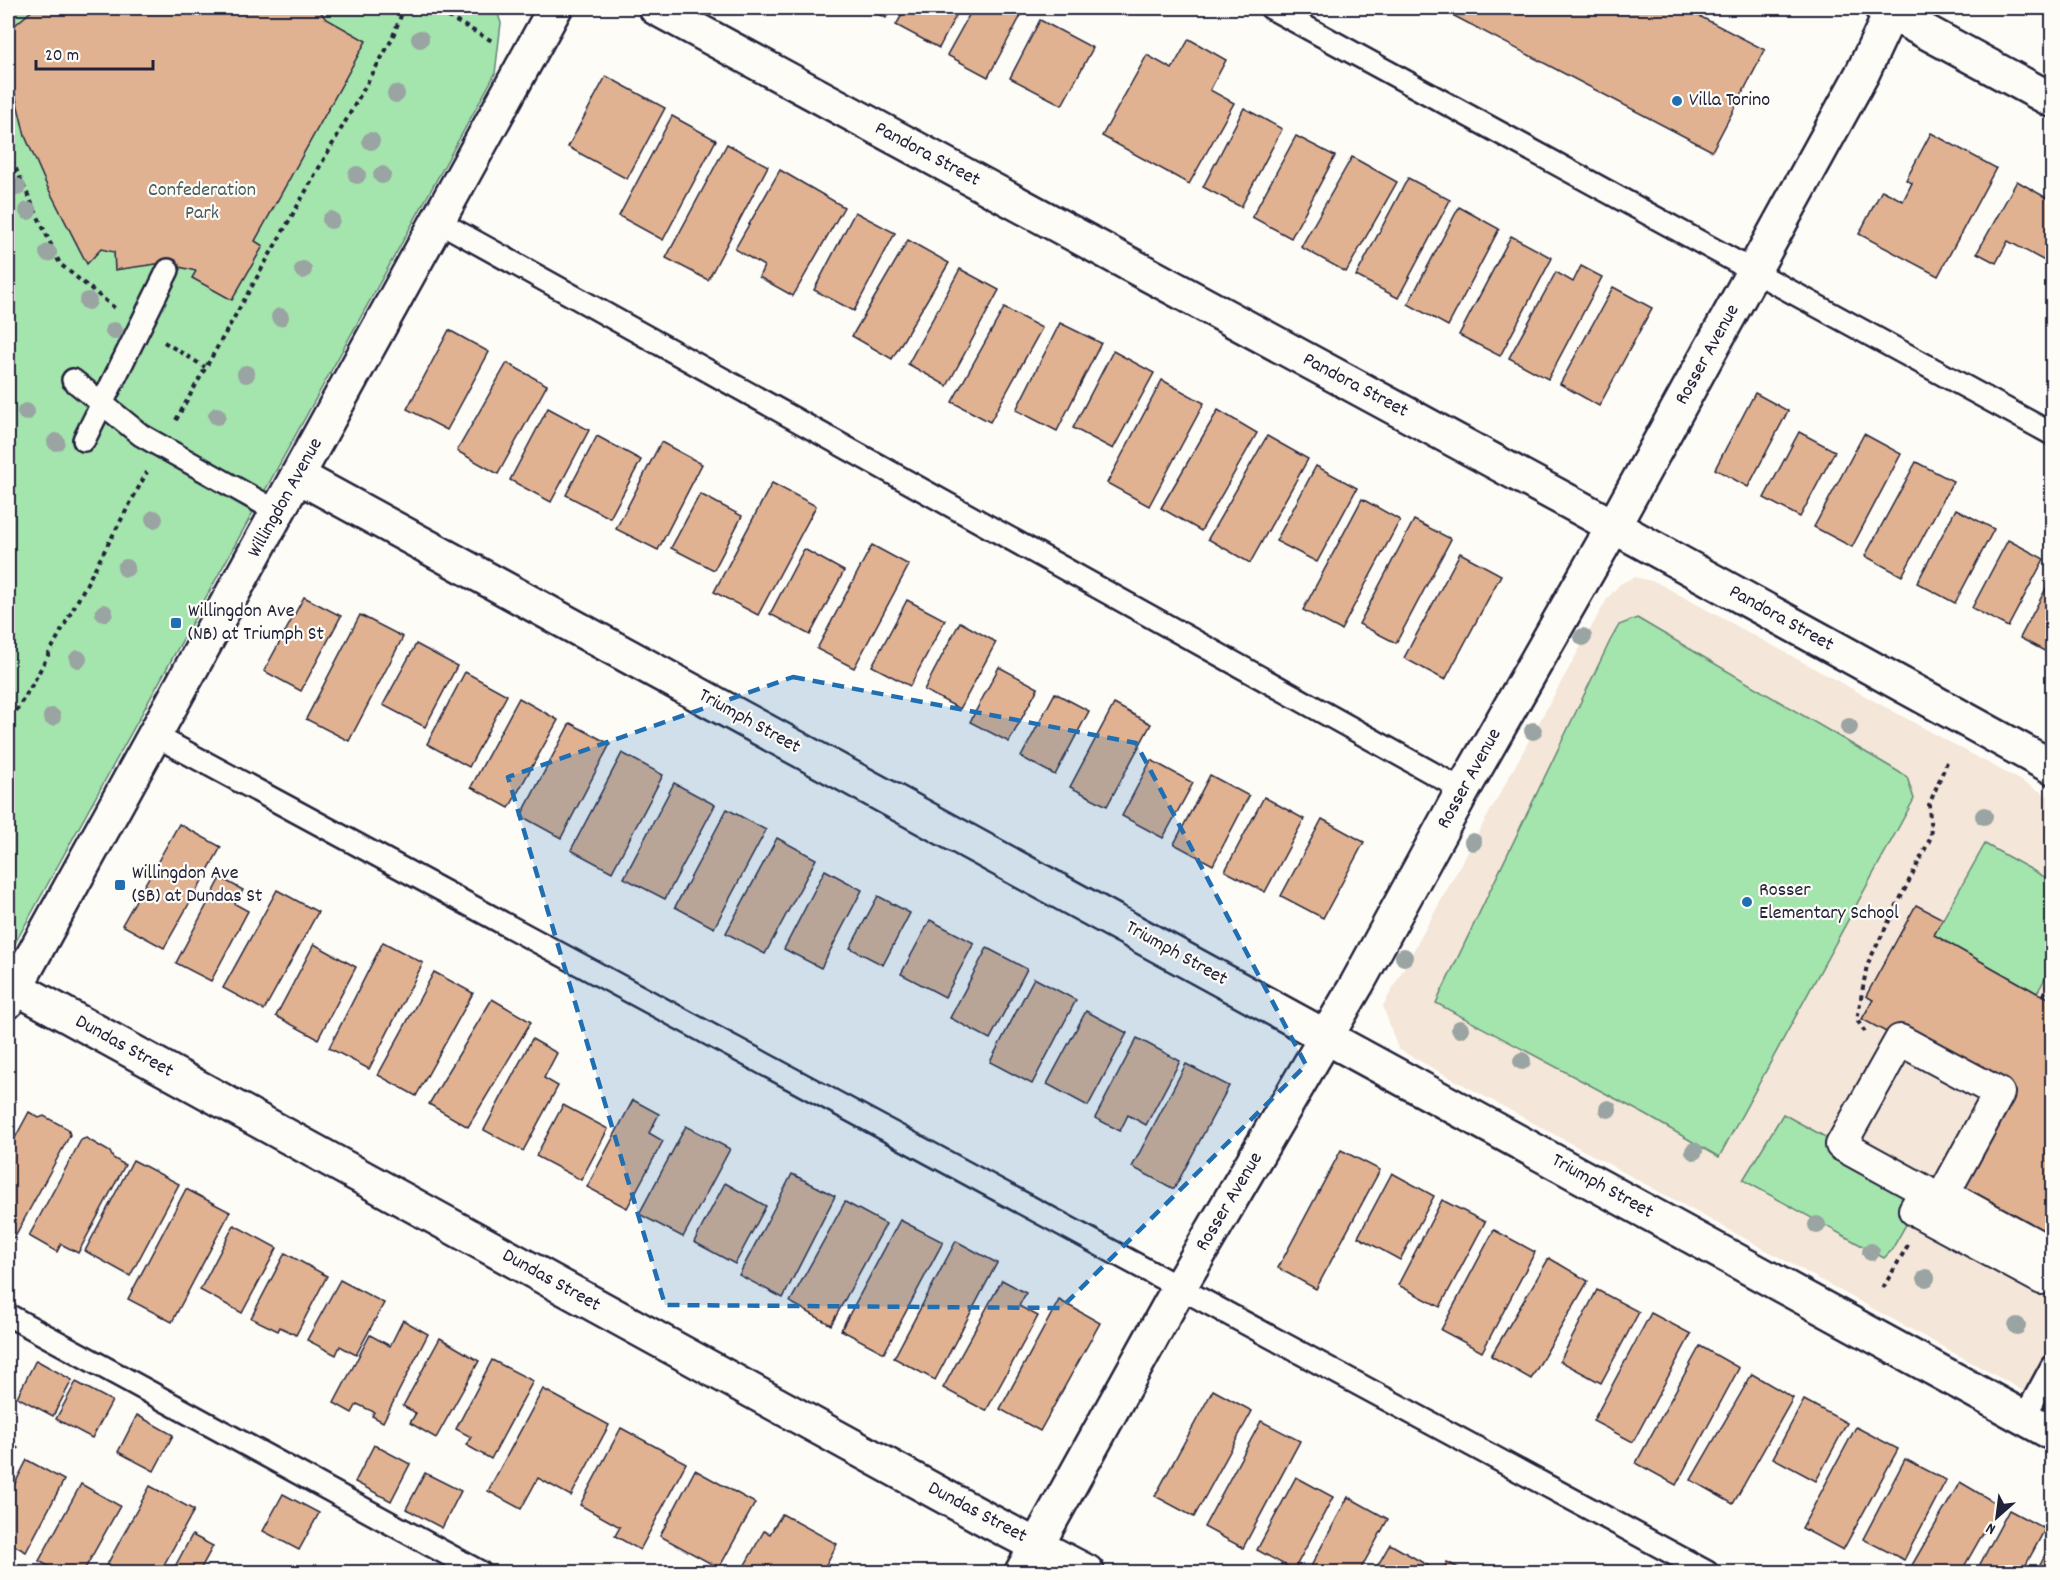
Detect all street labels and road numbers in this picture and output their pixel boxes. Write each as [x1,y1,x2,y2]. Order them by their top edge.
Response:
street label: Pandora Street [869,115,985,195]
street label: Rosser Avenue [1669,299,1747,410]
street label: Pandora Street [1297,346,1413,426]
street label: Willingdon Avenue [241,433,331,563]
street label: Pandora Street [1723,579,1839,659]
street label: Triumph Street [693,682,805,762]
street label: Rosser Avenue [1431,723,1509,834]
street label: Triumph Street [1120,914,1232,994]
street label: Dundas Street [70,1008,178,1086]
street label: Rosser Avenue [1189,1147,1271,1257]
street label: Triumph Street [1546,1147,1658,1227]
street label: Dundas Street [497,1242,605,1320]
street label: Dundas Street [923,1475,1031,1551]

